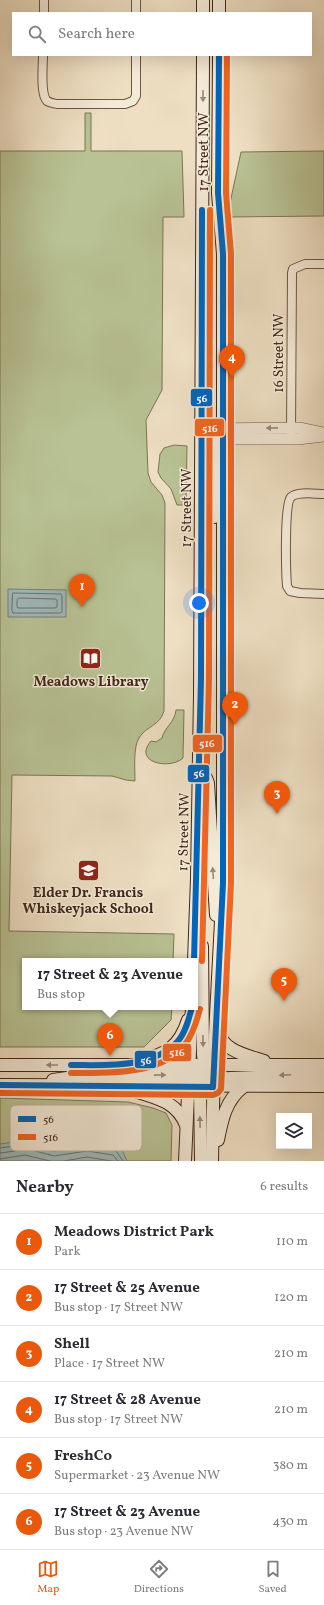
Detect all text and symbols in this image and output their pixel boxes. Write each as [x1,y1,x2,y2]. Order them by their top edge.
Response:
search box [12,12,312,56]
icon: search [26,23,48,45]
text: Search here [58,24,135,45]
one-way arrow [200,90,206,103]
street label: 17 Street NW [195,113,214,191]
street label: 16 Street NW [270,313,289,393]
pin: 4 [219,345,245,378]
line badge: 56 [190,388,213,407]
text: 56 [196,392,208,407]
line badge: 516 [194,418,225,437]
text: 516 [202,422,218,437]
one-way arrow [265,425,278,431]
street label: 17 Street NW [178,469,197,547]
pin: 1 [69,574,95,607]
your location [189,593,209,613]
library icon: Meadows Library [78,646,104,672]
place label: Meadows Library [33,673,149,692]
pin: 2 [222,692,248,725]
line badge: 516 [192,734,223,753]
text: 516 [199,737,215,752]
line badge: 56 [187,764,210,783]
text: 56 [193,767,205,782]
pin: 3 [264,781,290,814]
street label: 17 Street NW [174,792,195,872]
school or university icon: Elder Dr. Francis Whiskeyjack School [75,857,101,883]
one-way arrow [209,867,216,879]
place label: Elder Dr. Francis Whiskeyjack School [22,884,154,919]
popup [22,958,198,1010]
text: 17 Street & 23 Avenue [37,965,183,986]
pin: 5 [271,968,297,1001]
text: Bus stop [37,986,85,1004]
pin: 6 [97,1023,123,1056]
one-way arrow [200,1035,206,1048]
line badge: 516 [162,1043,192,1062]
text: 516 [169,1046,185,1061]
line badge: 56 [134,1050,157,1069]
text: 56 [140,1054,152,1069]
one-way arrow [45,1062,58,1068]
one-way arrow [154,1072,167,1078]
one-way arrow [278,1072,291,1078]
legend [10,1105,142,1151]
text: 56 [43,1113,54,1128]
map controls [276,1113,312,1149]
button: layers [276,1113,312,1149]
one-way arrow [197,1115,203,1128]
text: 516 [43,1131,59,1146]
text: Nearby [16,1176,74,1199]
text: 6 results [260,1178,308,1196]
text: Meadows District Park [54,1222,214,1243]
text: 1 [26,1233,32,1251]
text: 110 m [276,1233,308,1251]
text: Park [54,1243,81,1261]
text: 17 Street & 25 Avenue [54,1278,200,1299]
text: 2 [26,1289,32,1307]
text: 120 m [274,1289,308,1307]
text: Bus stop · 17 Street NW [54,1299,183,1317]
text: Shell [54,1334,90,1355]
text: 3 [26,1345,32,1363]
text: 210 m [274,1345,308,1363]
text: Place · 17 Street NW [54,1355,165,1373]
text: 17 Street & 28 Avenue [54,1390,201,1411]
text: 4 [25,1401,33,1419]
text: 210 m [274,1401,308,1419]
text: Bus stop · 17 Street NW [54,1411,183,1429]
text: FreshCo [54,1446,112,1467]
text: 5 [26,1457,32,1475]
text: 380 m [273,1457,308,1475]
text: Supermarket · 23 Avenue NW [54,1467,220,1485]
text: 17 Street & 23 Avenue [54,1502,200,1523]
text: 6 [25,1513,33,1531]
text: 430 m [272,1513,308,1531]
text: Bus stop · 23 Avenue NW [54,1523,193,1541]
tab: Map [37,1558,59,1597]
tab: Directions [134,1558,184,1597]
tab: Saved [258,1558,287,1597]

